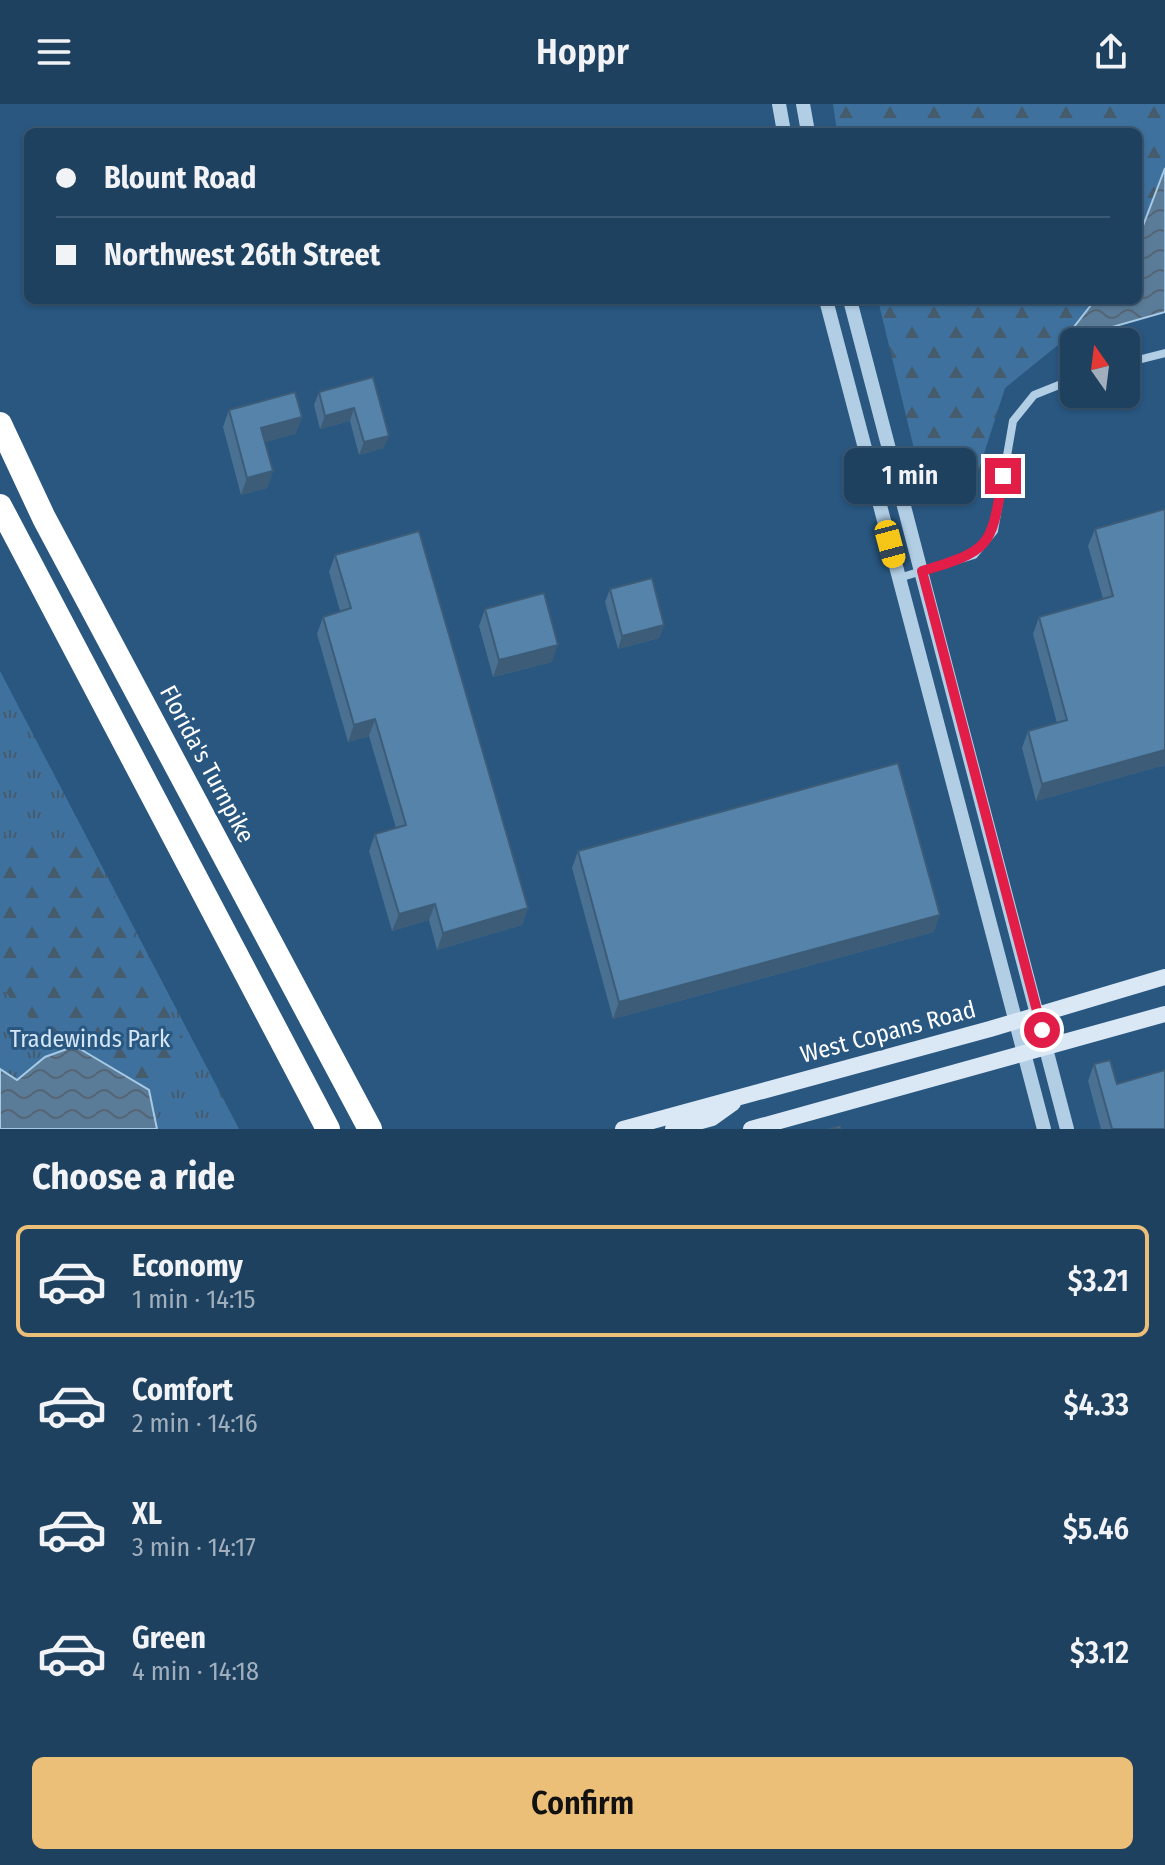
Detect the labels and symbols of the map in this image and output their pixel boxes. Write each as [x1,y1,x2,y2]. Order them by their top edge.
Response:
north arrow [1060,328,1140,408]
callout: 1 min [843,448,975,504]
route end [985,458,1021,494]
car [872,518,908,570]
street label: Florida's Turnpike [154,681,260,847]
street label: West Copans Road [797,995,979,1069]
route start [1024,1012,1060,1048]
park label: Tradewinds Park [10,1025,171,1053]

